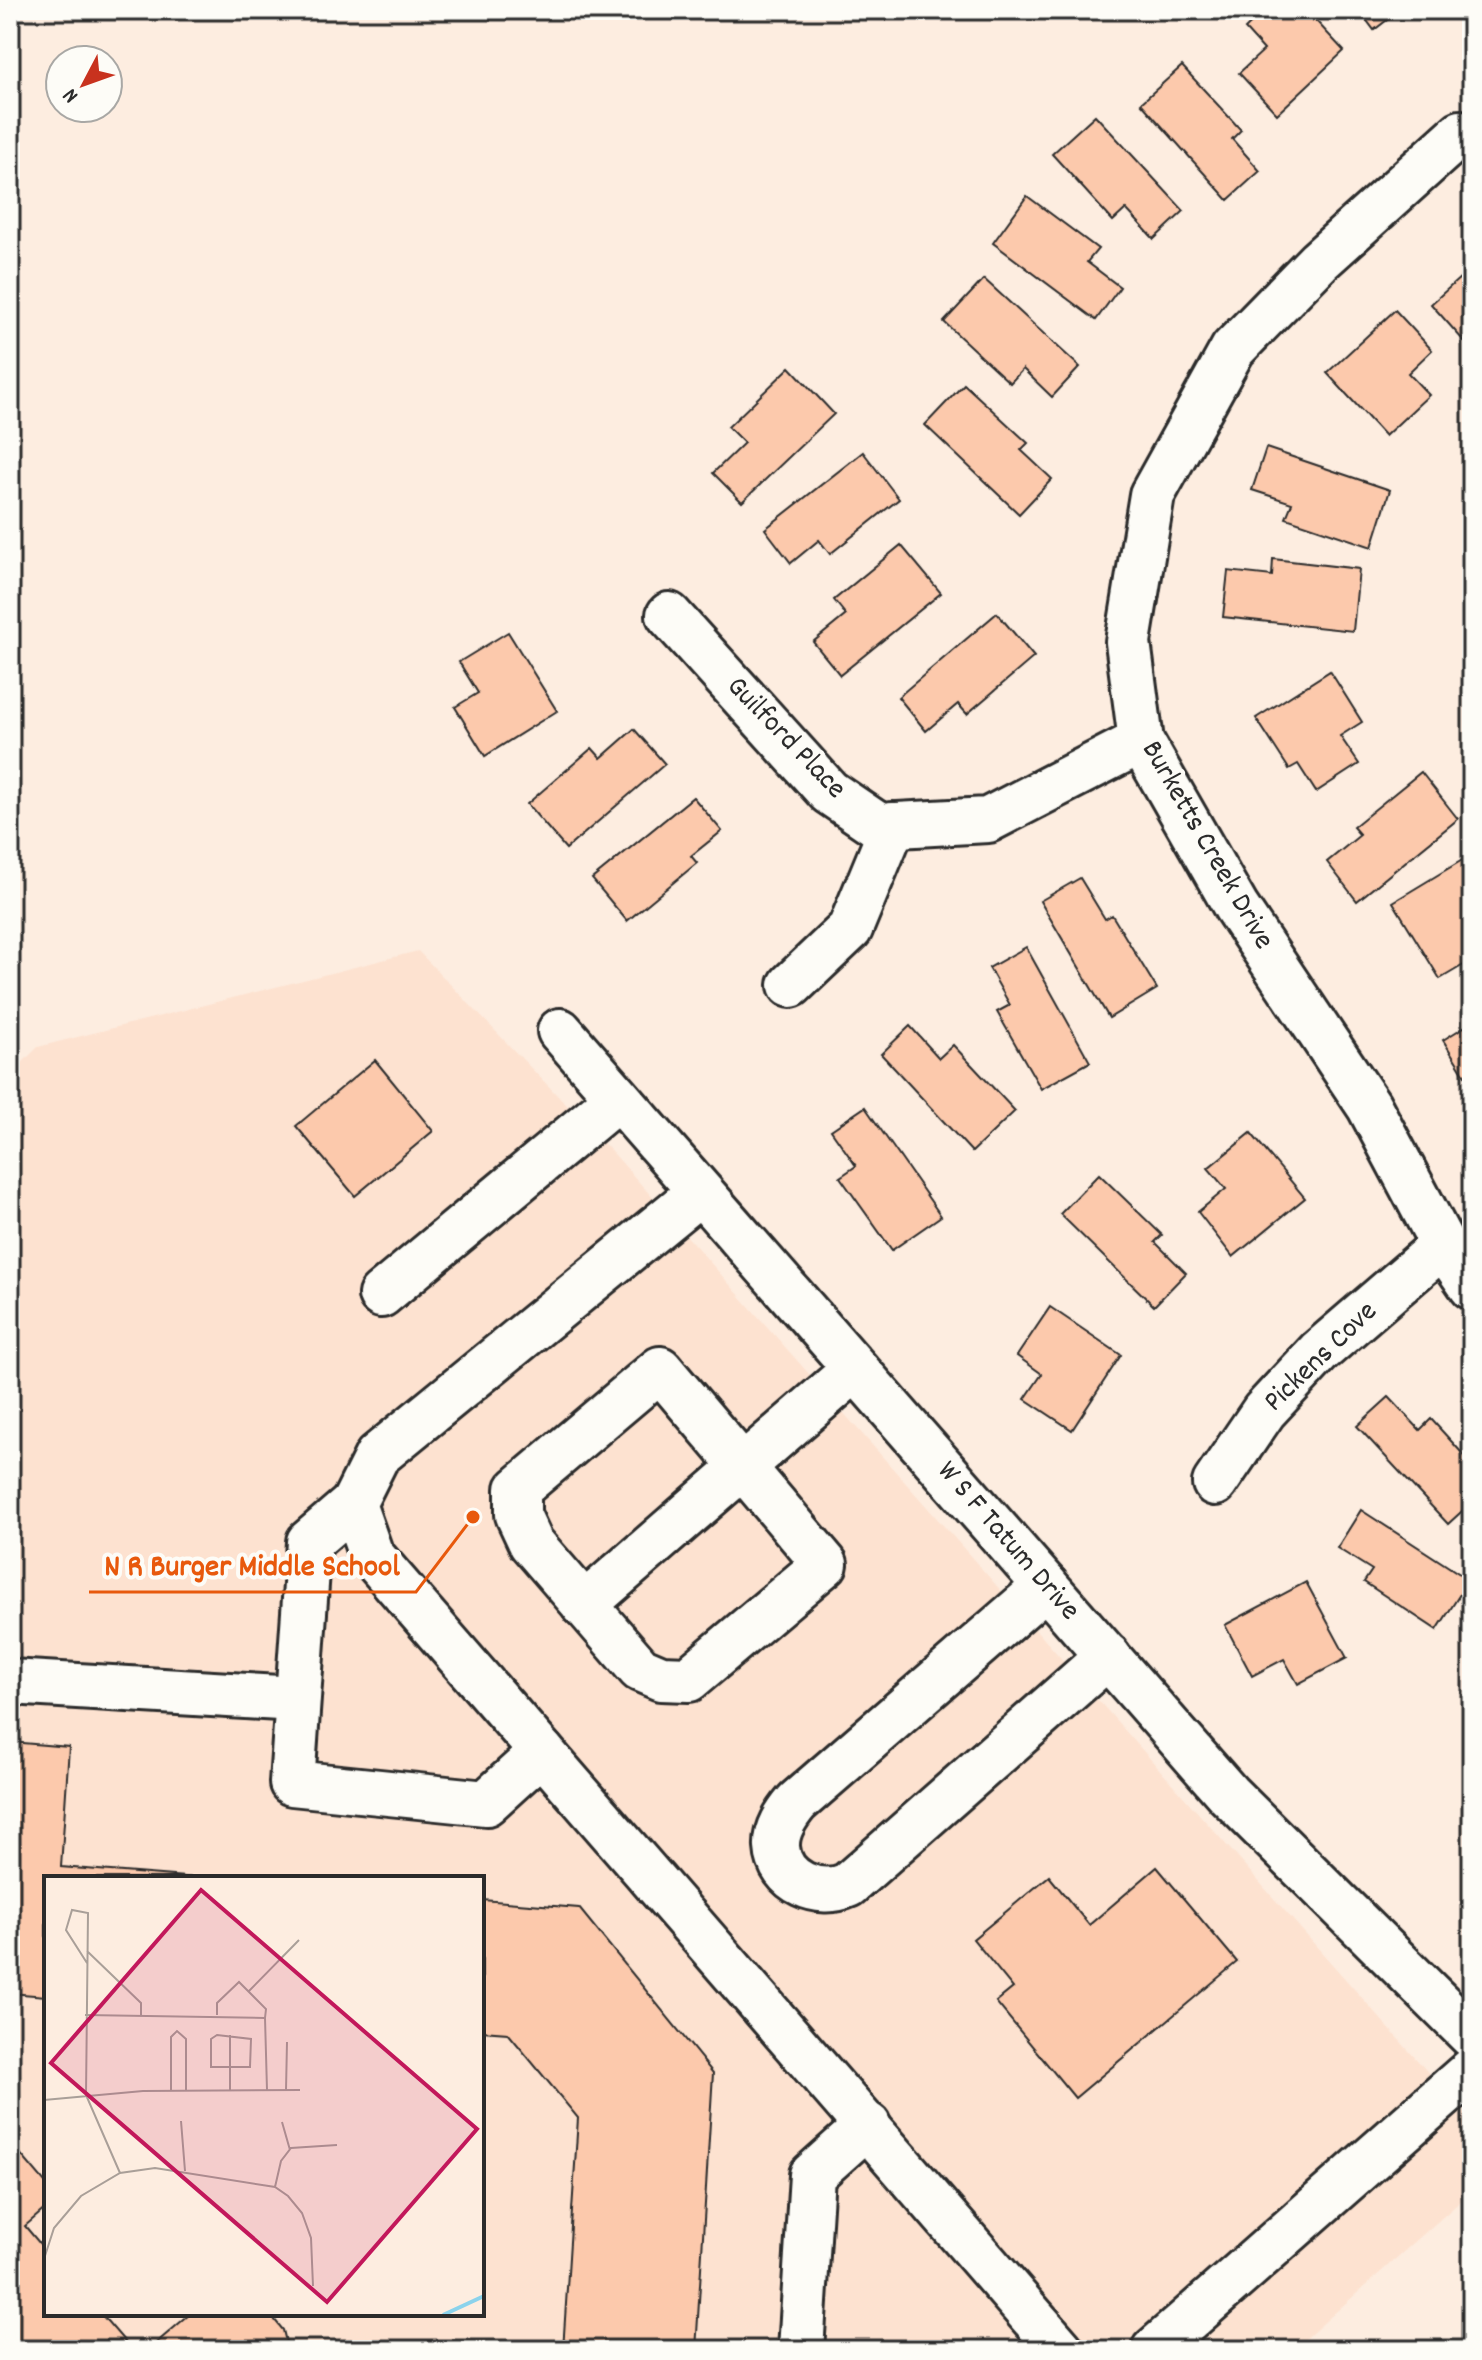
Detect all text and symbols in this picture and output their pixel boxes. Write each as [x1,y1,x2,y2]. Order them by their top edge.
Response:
north arrow [44,44,124,124]
text: N [56,80,87,109]
street label: Guilford Place [715,668,855,810]
street label: Burketts Creek Drive [1129,734,1283,958]
street label: Pickens Cove [1255,1293,1389,1423]
street label: W S F Tatum Drive [925,1452,1089,1632]
callout: N R Burger Middle School [89,1536,416,1592]
text: N R Burger Middle School [104,1546,400,1592]
inset map [44,1876,484,2316]

